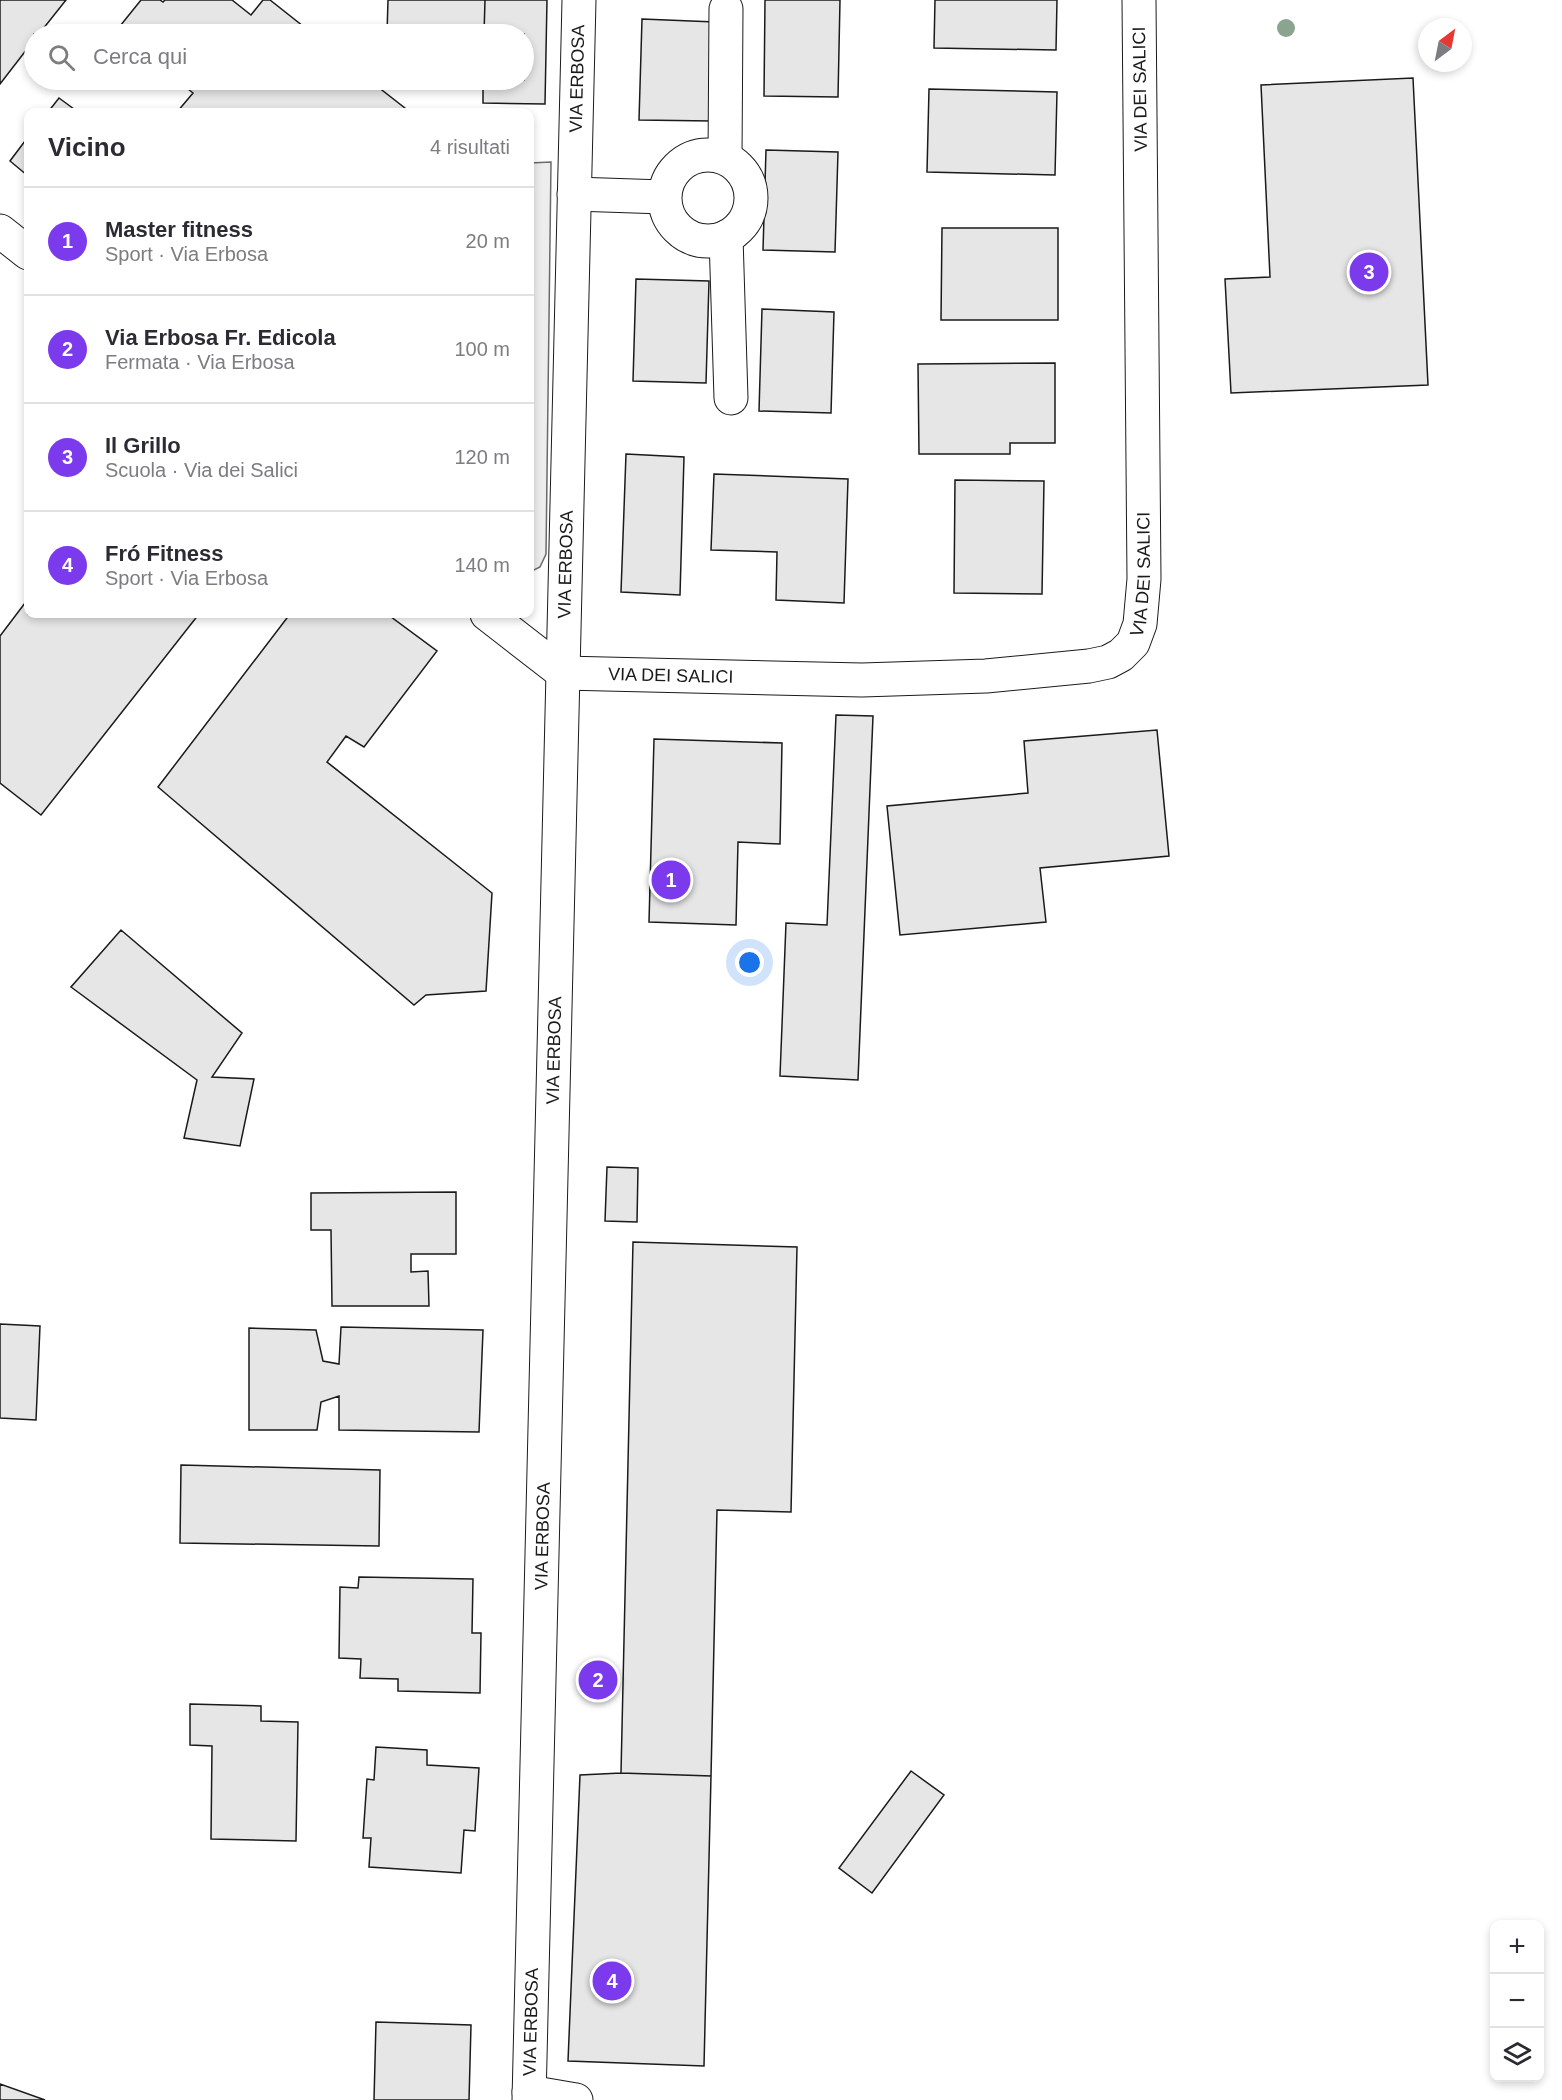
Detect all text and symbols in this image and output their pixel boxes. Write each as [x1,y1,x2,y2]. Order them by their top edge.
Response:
north arrow [1418,18,1472,72]
search box [24,24,534,90]
street label: VIA ERBOSA [566,24,588,133]
street label: VIA DEI SALICI [1129,26,1151,152]
icon: search [45,41,78,74]
text: Cerca qui [93,44,187,69]
text: Vicino [48,132,126,162]
text: 4 risultati [430,136,510,158]
text: Master fitness [105,217,253,242]
text: 1 [62,230,73,252]
text: 20 m [466,230,510,252]
text: Sport · Via Erbosa [105,243,268,265]
pin: 3 [1350,250,1388,294]
text: Via Erbosa Fr. Edicola [105,325,336,350]
text: 2 [62,338,73,360]
text: 100 m [454,338,510,360]
text: Fermata · Via Erbosa [105,351,295,373]
text: Il Grillo [105,433,181,458]
text: 3 [62,446,73,468]
text: 120 m [454,446,510,468]
text: Scuola · Via dei Salici [105,459,298,481]
street label: VIA ERBOSA [554,510,577,619]
street label: VIA DEI SALICI [1126,512,1154,640]
text: Fró Fitness [105,541,224,566]
text: 4 [62,554,73,576]
text: 140 m [454,554,510,576]
text: Sport · Via Erbosa [105,567,268,589]
street label: VIA DEI SALICI [608,664,734,687]
pin: 1 [652,858,690,902]
your location [735,948,764,977]
street label: VIA ERBOSA [543,996,565,1105]
street label: VIA ERBOSA [531,1482,554,1590]
pin: 2 [578,1658,618,1702]
map controls [1490,1920,1544,2082]
button: + [1490,1920,1544,1974]
pin: 4 [592,1958,632,2004]
street label: VIA ERBOSA [520,1968,542,2076]
button: − [1490,1974,1544,2028]
button: layers [1490,2028,1544,2082]

